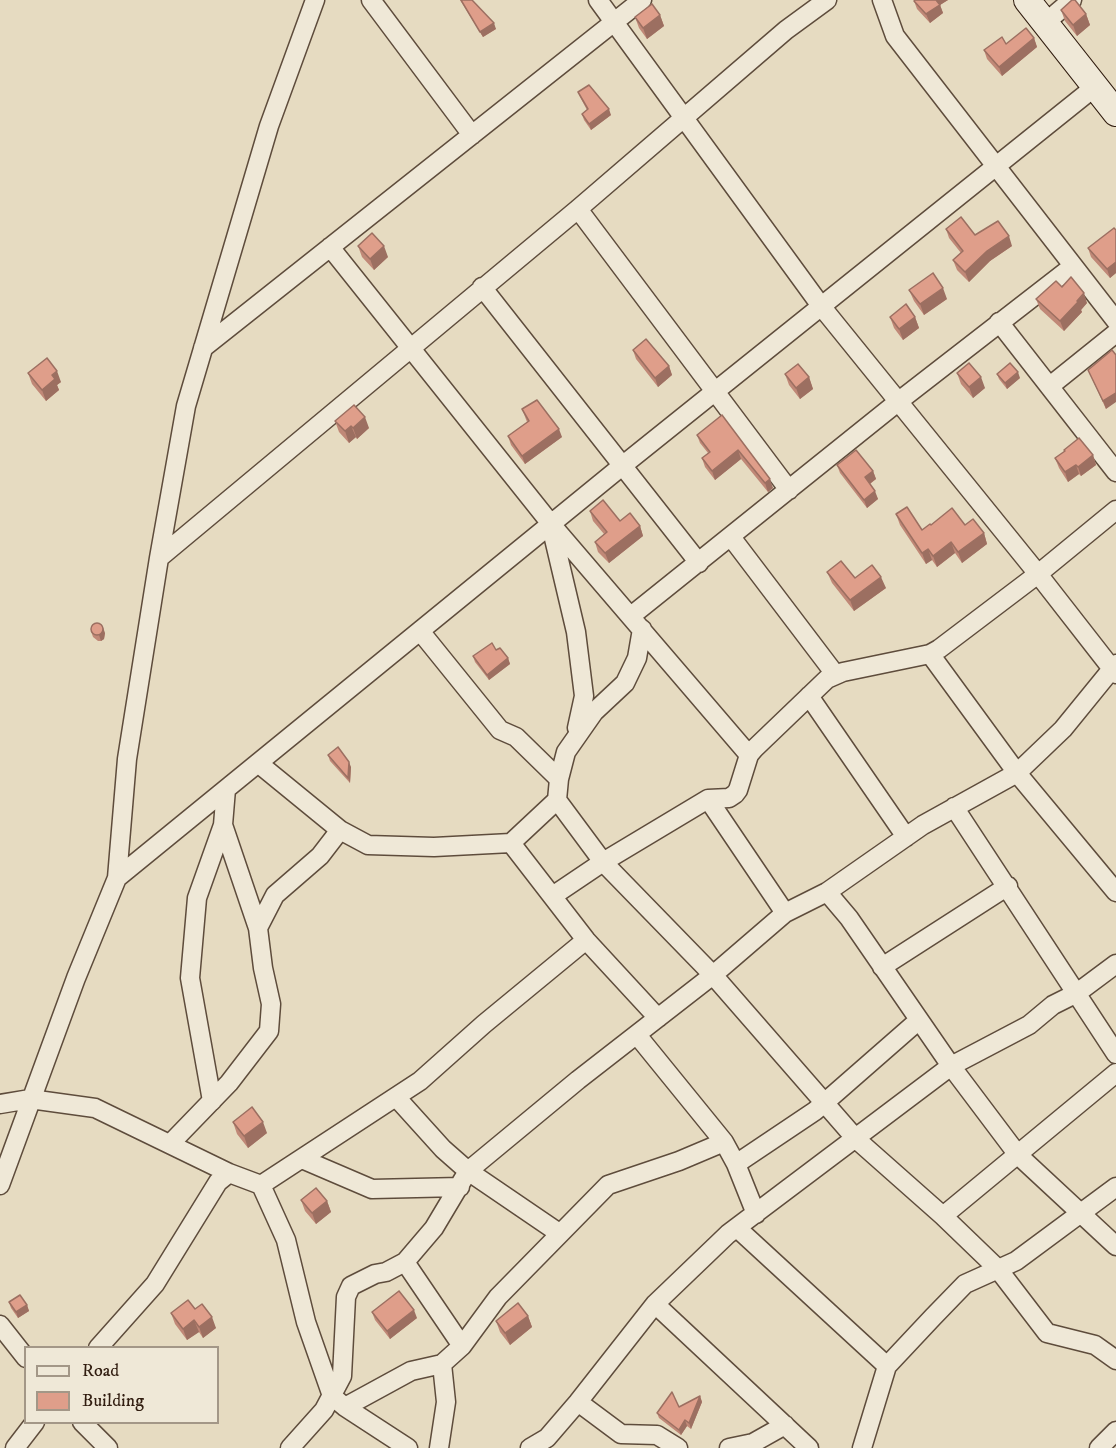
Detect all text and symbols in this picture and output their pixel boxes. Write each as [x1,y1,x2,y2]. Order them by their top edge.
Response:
legend [24,1346,219,1424]
text: Road [82,1360,119,1382]
text: Building [82,1390,144,1412]

